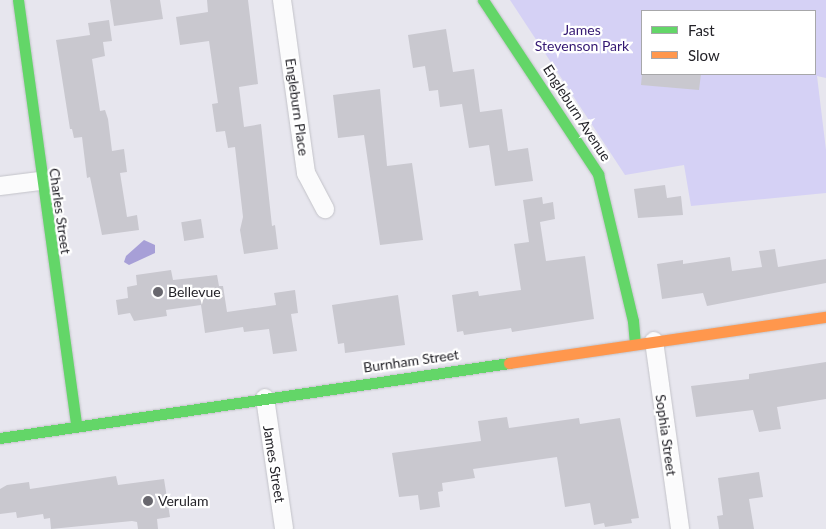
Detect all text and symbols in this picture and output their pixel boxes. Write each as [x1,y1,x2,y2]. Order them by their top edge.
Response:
legend [641,10,816,75]
text: Fast [688,21,715,39]
park label: James Stevenson Park [535,22,629,54]
text: Slow [688,46,720,64]
street label: Engleburn Place [282,57,312,157]
street label: Engleburn Avenue [539,61,615,165]
street label: Charles Street [46,167,74,255]
place label: Bellevue [168,284,221,300]
marker: Bellevue [152,286,164,298]
street label: Burnham Street [362,346,460,376]
street label: Sophia Street [652,393,680,477]
street label: James Street [260,424,288,504]
place label: Verulam [158,493,208,509]
marker: Verulam [142,495,154,507]

